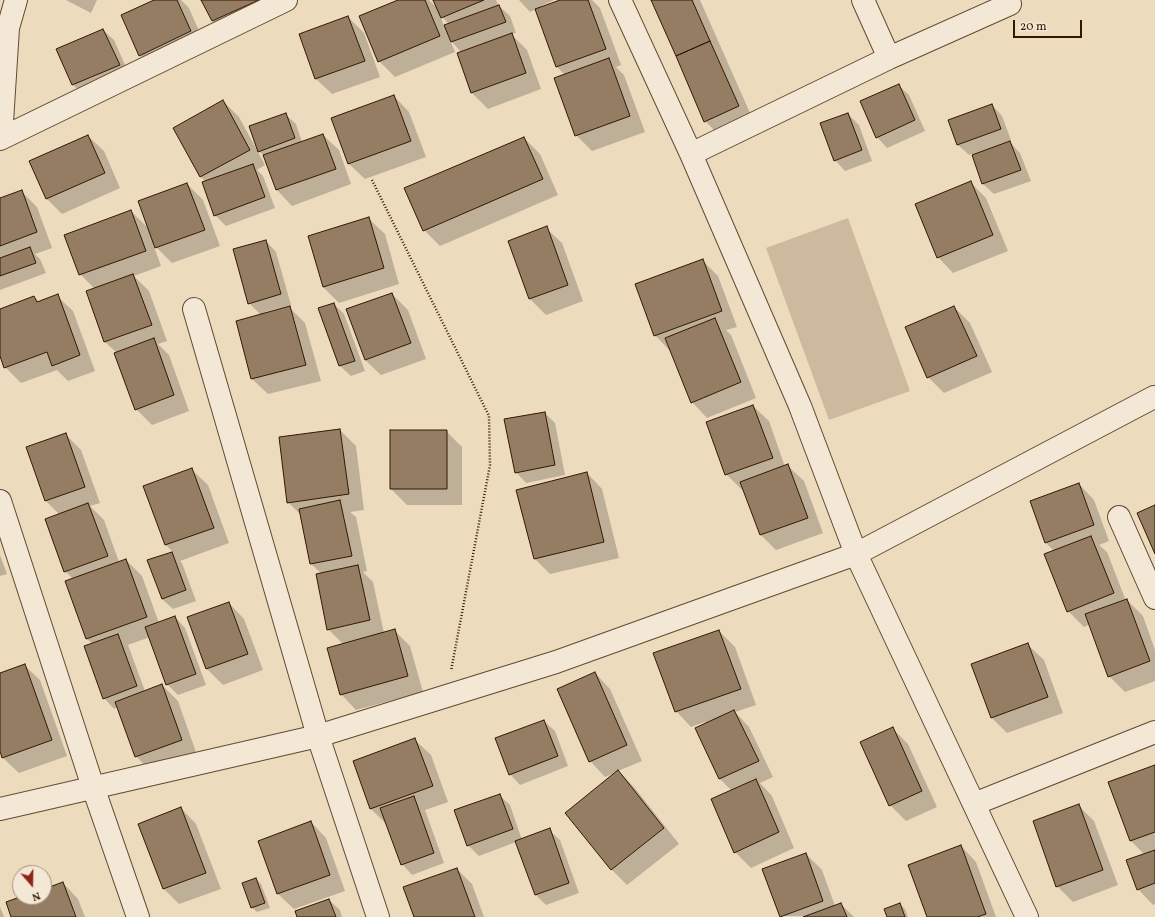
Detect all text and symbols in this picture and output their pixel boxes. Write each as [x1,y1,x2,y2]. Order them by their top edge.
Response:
scale bar [1015,12,1084,38]
text: 20 m [1020,19,1047,35]
north arrow [12,865,52,905]
text: N [30,887,42,904]

